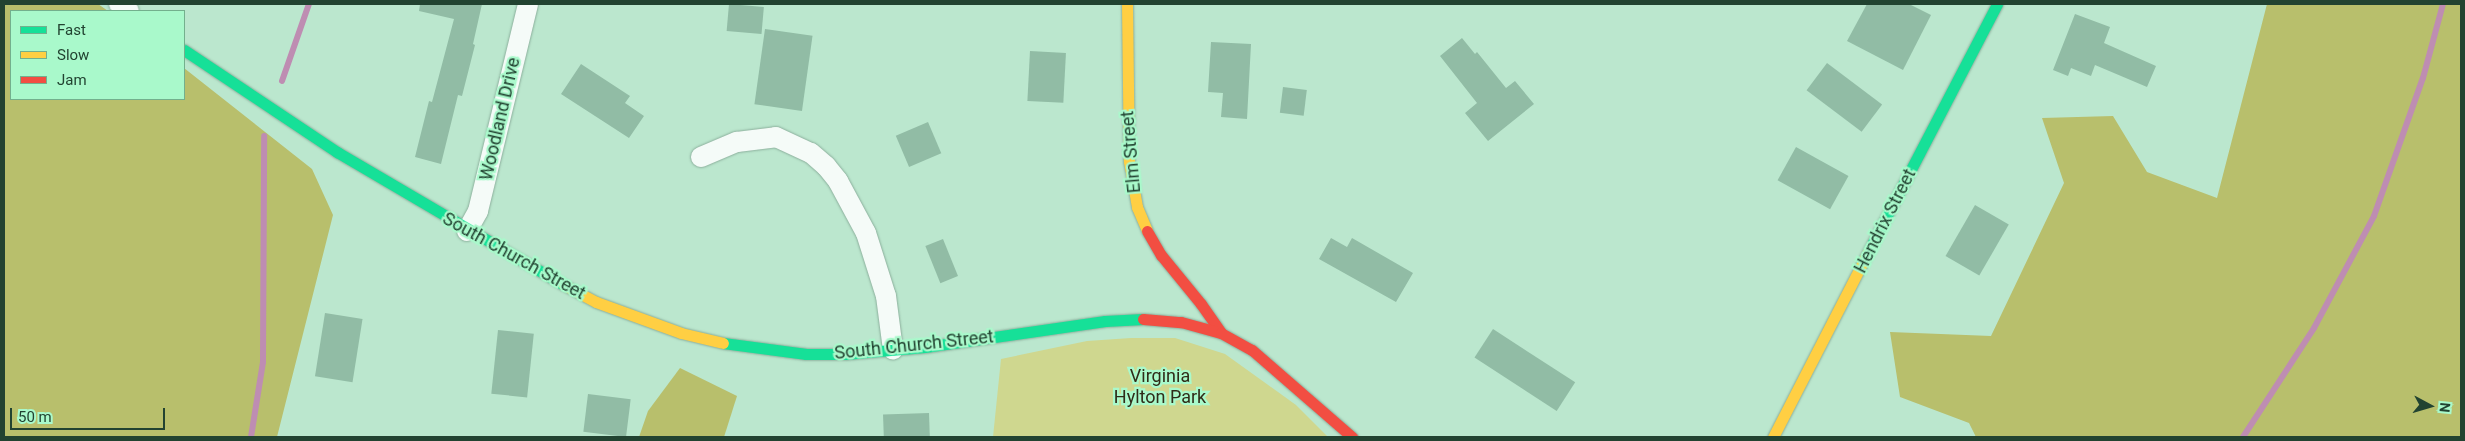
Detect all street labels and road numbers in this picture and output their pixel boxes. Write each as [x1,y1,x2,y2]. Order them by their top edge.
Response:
street label: Woodland Drive [475,55,525,183]
street label: Elm Street [1117,110,1145,194]
street label: Hendrix Street [1850,165,1920,277]
street label: South Church Street [439,208,589,304]
street label: South Church Street [833,326,995,364]

